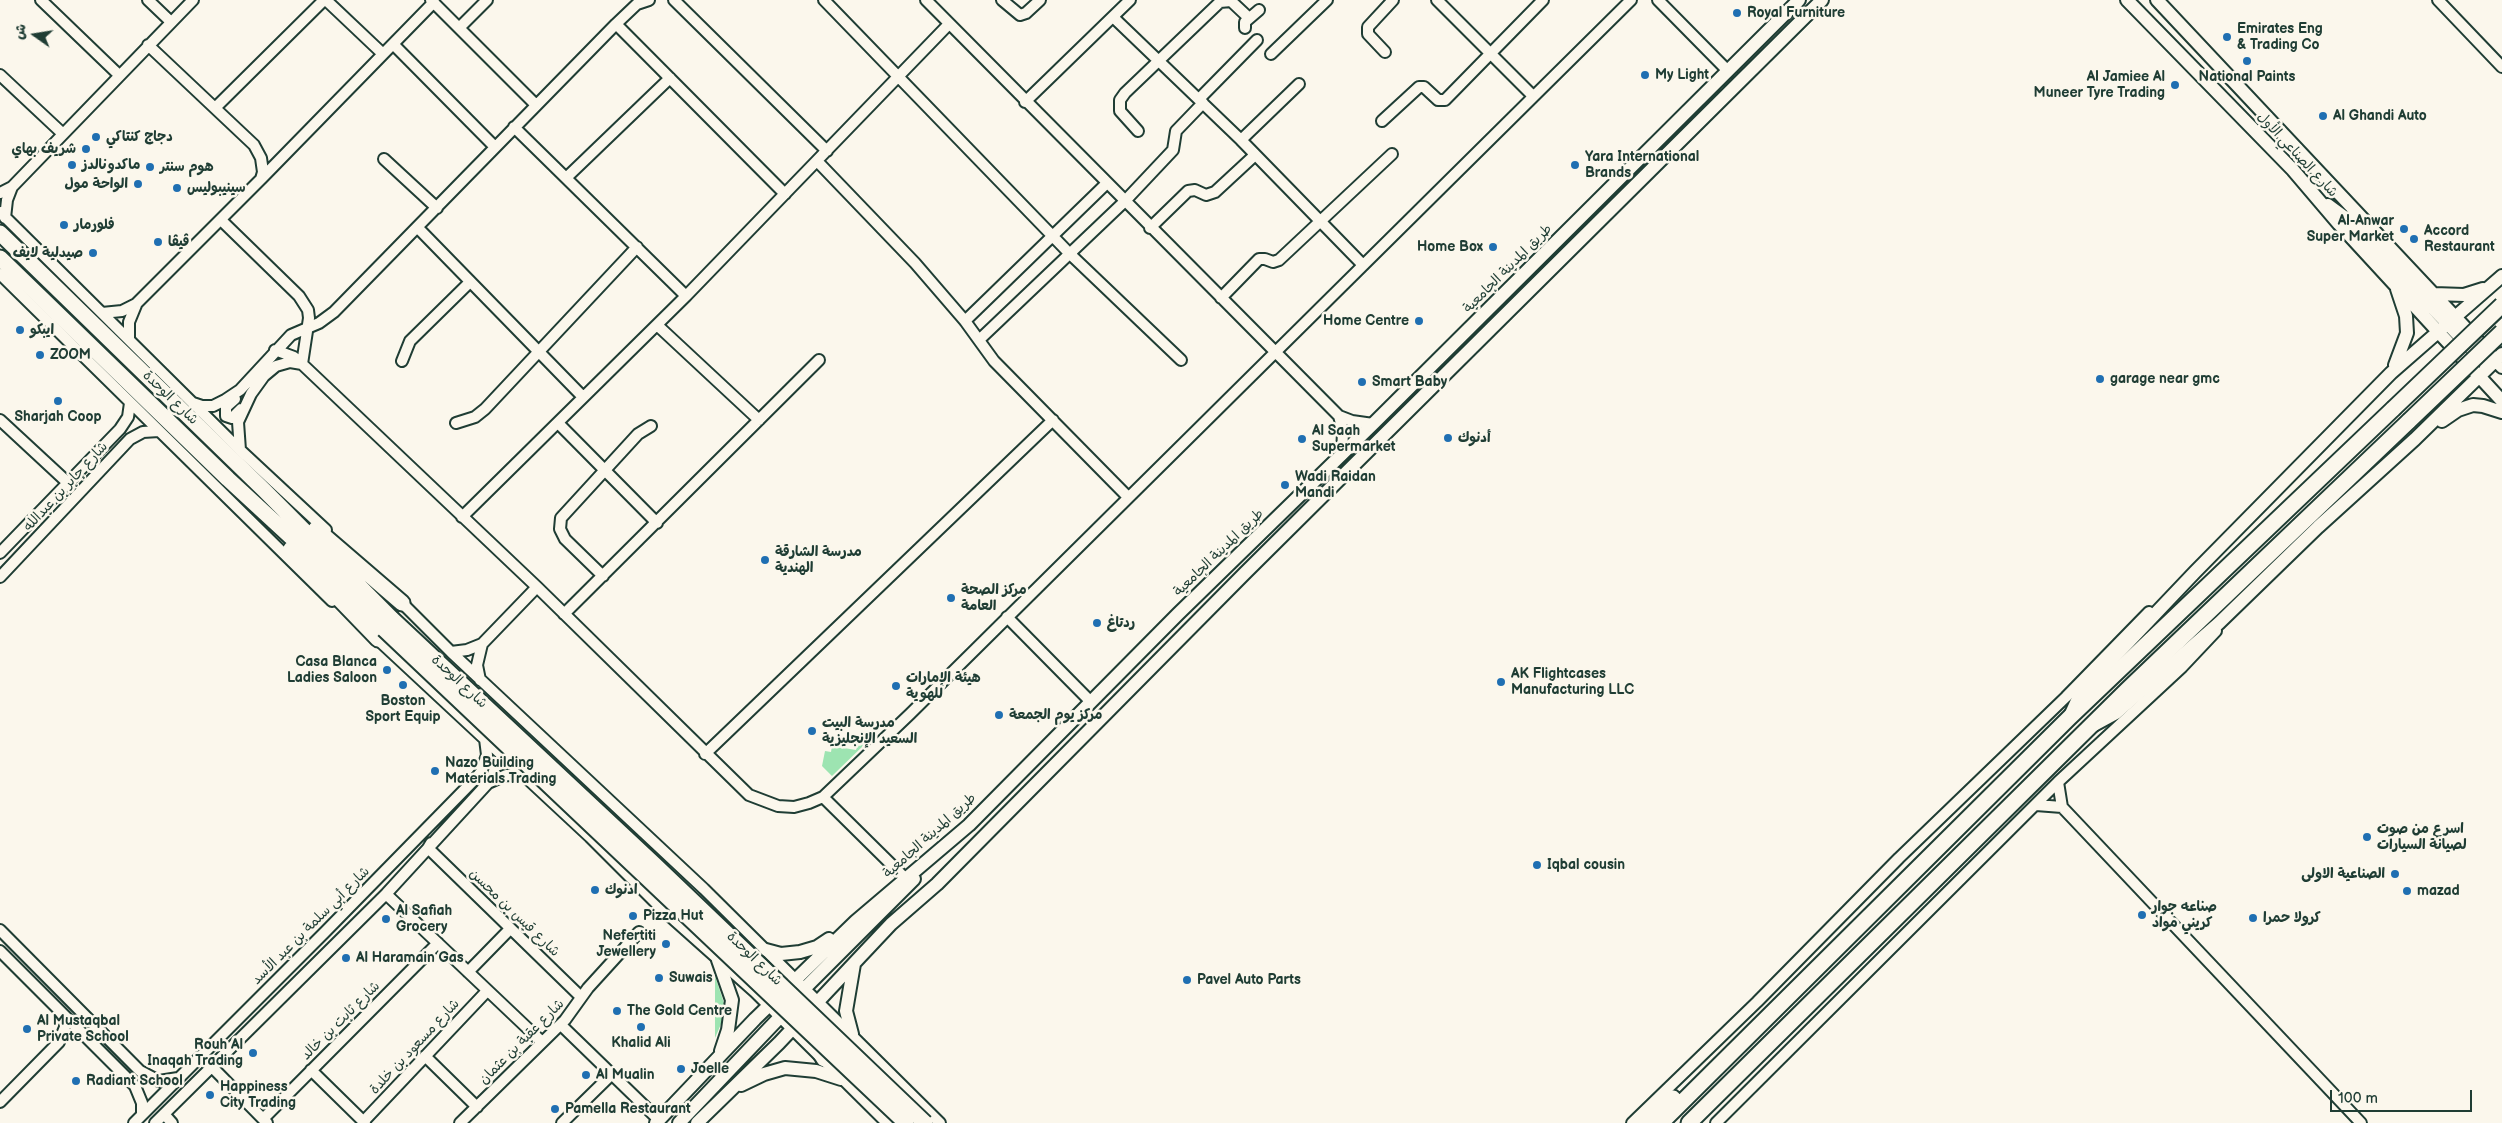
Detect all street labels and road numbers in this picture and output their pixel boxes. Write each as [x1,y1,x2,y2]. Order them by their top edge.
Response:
street label: شارع الصناعي الأول [2253,109,2341,201]
street label: طريق المدينة الجامعية [1460,221,1556,317]
street label: شارع الوحدة [139,367,201,429]
street label: شارع جابر بن عبدالله [20,439,112,535]
street label: طريق المدينة الجامعية [1170,506,1268,600]
street label: شارع الوحدة [427,652,491,712]
street label: طريق المدينة الجامعية [880,790,980,882]
street label: شارع أبي سلمة بن عبد الأسد [248,863,374,989]
street label: شارع قيس بن محسن [465,866,563,960]
street label: شارع الوحدة [723,928,785,990]
street label: شارع ثابت بن خالد [298,978,384,1064]
street label: شارع مسعود بن خلدة [367,996,463,1098]
street label: شارع عقبة بن عثمان [476,996,568,1088]

